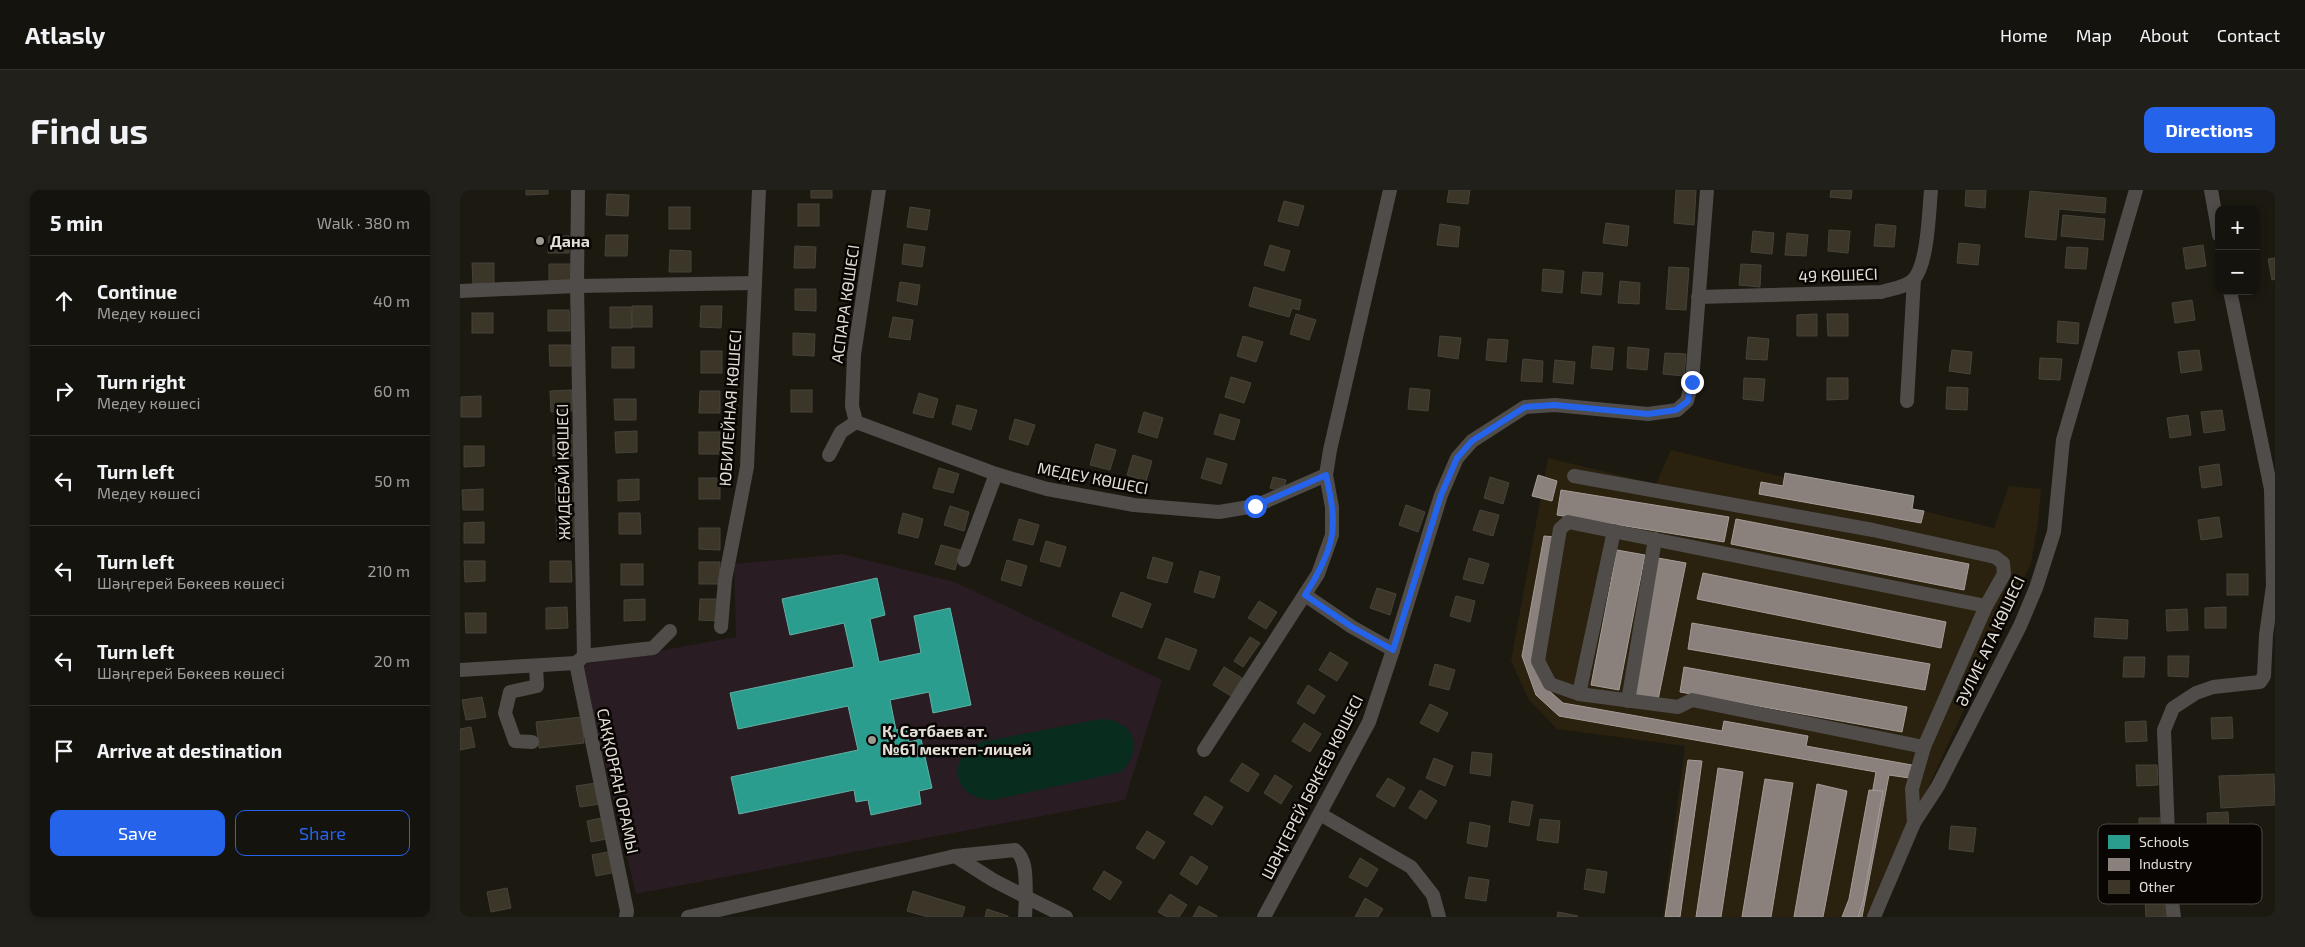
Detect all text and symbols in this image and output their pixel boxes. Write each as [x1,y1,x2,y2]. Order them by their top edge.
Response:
text: Atlasly [25,20,105,49]
text: Home [2000,24,2048,46]
text: Map [2076,24,2112,46]
text: About [2140,24,2189,46]
text: Contact [2217,24,2280,46]
button: Directions [2144,107,2275,153]
text: Find us [30,109,148,151]
map controls [2215,205,2260,295]
button: + [2215,205,2260,250]
text: 5 min [50,210,103,235]
text: Walk · 380 m [317,213,410,232]
place label: Дана [550,231,590,250]
marker: Дана [534,235,546,247]
street label: АСПАРА КӨШЕСІ [827,243,862,365]
button: − [2215,250,2260,295]
street label: 49 КӨШЕСІ [1798,264,1878,285]
text: Continue [97,280,177,303]
icon: ahead [50,287,78,315]
text: 40 m [373,291,410,310]
text: Медеу көшесі [97,303,201,322]
street label: ЮБИЛЕЙНАЯ КӨШЕСІ [715,329,744,487]
text: Turn right [97,370,185,393]
route end [1681,371,1704,394]
icon: right [50,377,78,405]
text: 60 m [374,381,410,400]
text: Медеу көшесі [97,393,201,412]
street label: ЖИДЕБАЙ КӨШЕСІ [552,403,573,541]
street label: МЕДЕУ КӨШЕСІ [1036,457,1150,498]
text: Turn left [97,460,174,483]
icon: left [50,467,78,495]
text: 50 m [374,471,410,490]
text: Медеу көшесі [97,483,201,502]
route start [1244,495,1267,518]
text: Turn left [97,550,174,573]
icon: left [50,557,78,585]
text: 210 m [367,561,410,580]
text: Шәңгерей Бөкеев көшесі [97,573,285,592]
street label: ӘУЛИЕ АТА КӨШЕСІ [1951,573,2028,709]
text: Turn left [97,640,174,663]
icon: left [50,647,78,675]
text: 20 m [374,651,410,670]
text: Шәңгерей Бөкеев көшесі [97,663,285,682]
street label: ШӘҢГЕРЕЙ БӨКЕЕВ КӨШЕСІ [1257,691,1366,882]
street label: САҚҚОРҒАН ОРАМЫ [594,706,643,855]
place label: Қ. Сәтбаев ат. №61 мектеп-лицей [882,721,1032,758]
marker: Қ. Сәтбаев ат. №61 мектеп-лицей [866,734,878,746]
icon: arrive [50,737,78,765]
text: Arrive at destination [97,739,282,762]
button: Save [50,810,225,856]
button: Share [235,810,410,856]
legend [2098,824,2262,904]
text: Schools [2139,833,2189,850]
text: Industry [2139,855,2193,872]
text: Other [2139,878,2175,895]

